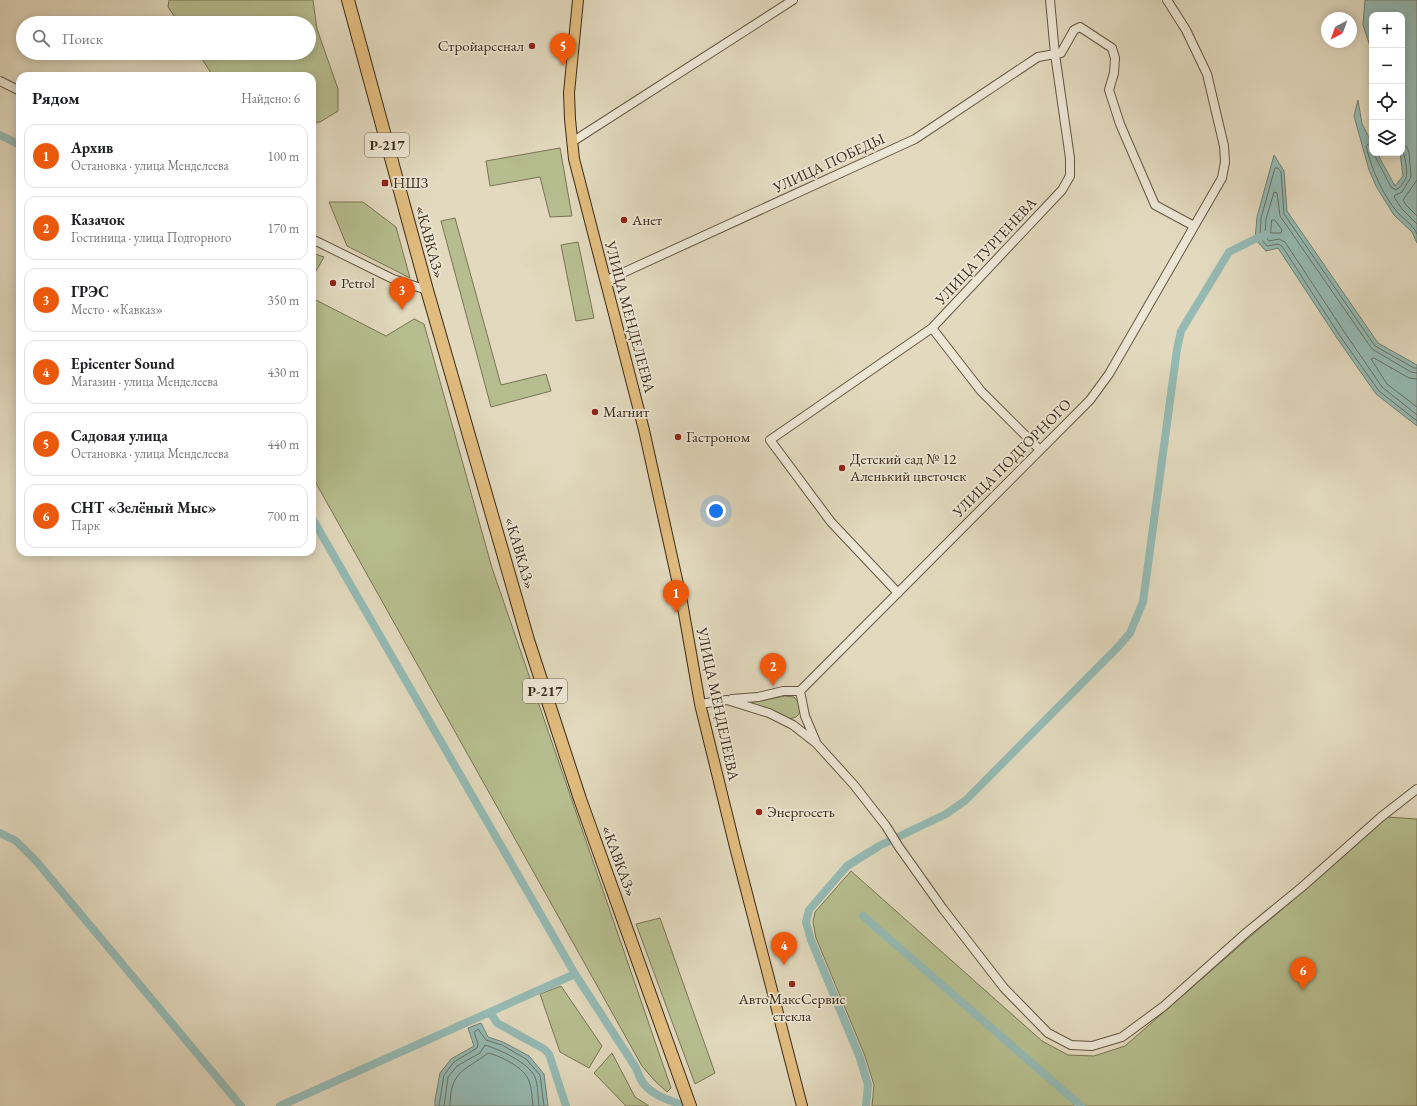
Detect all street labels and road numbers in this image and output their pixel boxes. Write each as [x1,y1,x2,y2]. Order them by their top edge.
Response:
street label: УЛИЦА ПОБЕДЫ [769,128,888,197]
road number: Р-217 [365,133,409,157]
street label: УЛИЦА ТУРГЕНЕВА [930,192,1041,309]
street label: «КАВКАЗ» [412,203,449,281]
street label: УЛИЦА МЕНДЕЛЕЕВА [601,238,660,395]
street label: УЛИЦА ПОДГОРНОГО [948,394,1075,522]
street label: «КАВКАЗ» [501,514,540,592]
street label: УЛИЦА МЕНДЕЛЕЕВА [693,625,744,783]
road number: Р-217 [523,679,567,703]
street label: «КАВКАЗ» [598,822,641,899]

